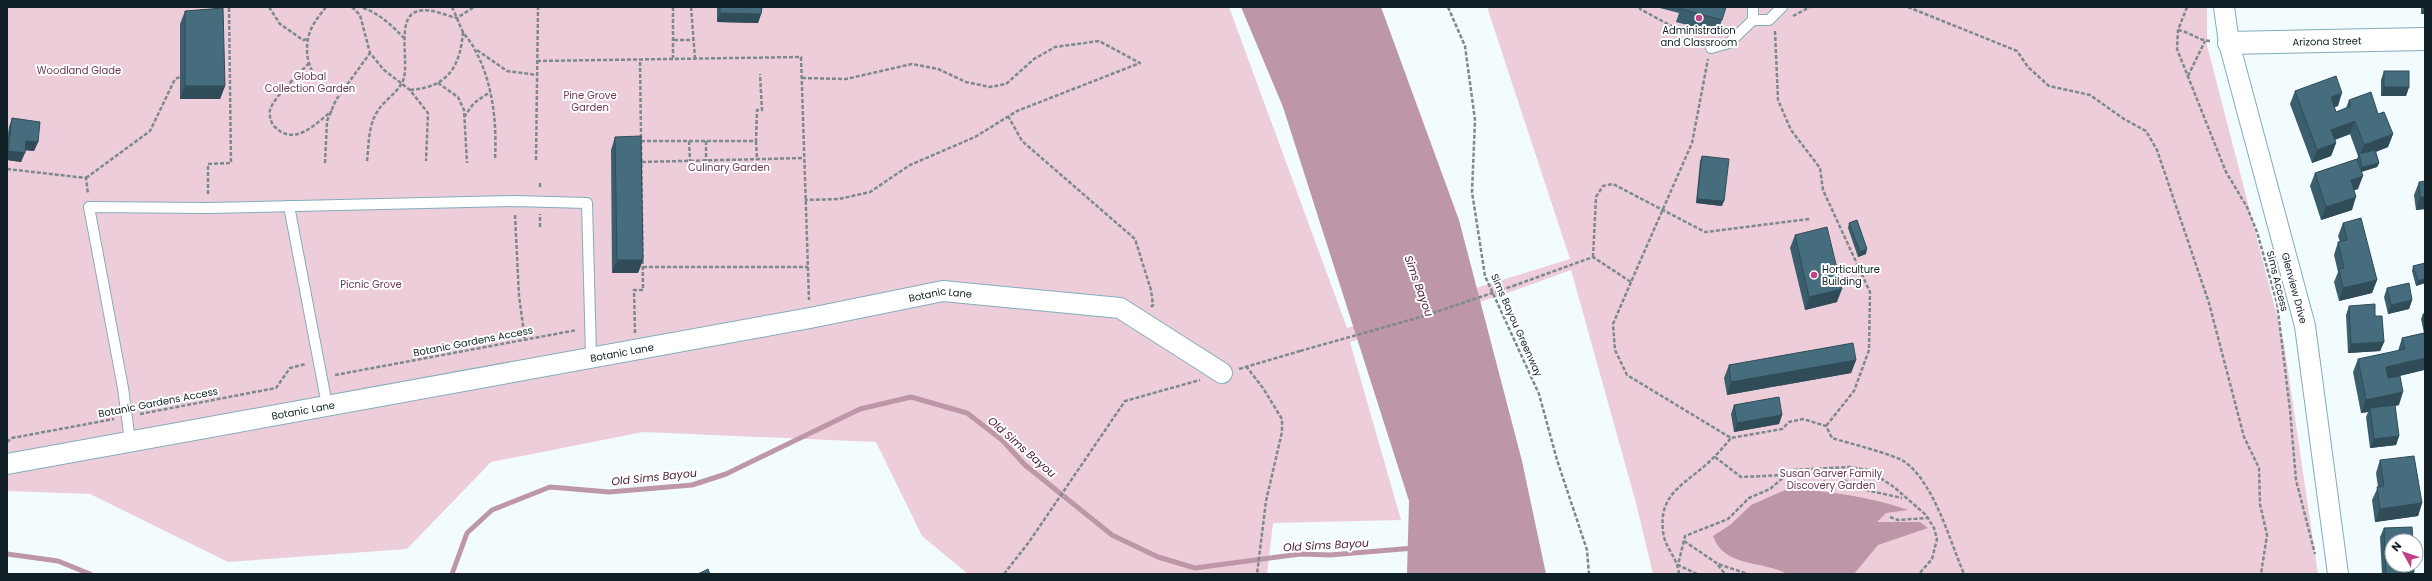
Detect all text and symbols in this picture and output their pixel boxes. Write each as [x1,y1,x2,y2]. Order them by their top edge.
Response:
marker: Administration and Classroom [1694,13,1704,23]
place label: Administration and Classroom [1661,23,1737,50]
street label: Arizona Street [2292,33,2362,50]
park label: Woodland Glade [37,63,121,78]
park label: Global Collection Garden [265,69,355,96]
park label: Pine Grove Garden [563,88,617,115]
park label: Culinary Garden [688,160,770,175]
street label: Sims Access [2263,249,2292,313]
street label: Glenview Drive [2278,251,2311,325]
water label: Sims Bayou [1401,253,1437,319]
place label: Horticulture Building [1822,262,1880,289]
marker: Horticulture Building [1809,270,1819,280]
street label: Sims Bayou Greenway [1487,271,1546,379]
park label: Picnic Grove [340,277,402,292]
street label: Botanic Lane [907,284,973,306]
street label: Botanic Gardens Access [412,323,534,360]
street label: Botanic Lane [589,340,655,366]
street label: Botanic Gardens Access [97,384,219,421]
street label: Botanic Lane [270,398,336,424]
water label: Old Sims Bayou [984,413,1060,481]
water label: Old Sims Bayou [610,465,698,489]
park label: Susan Garver Family Discovery Garden [1780,466,1883,493]
north arrow [2384,533,2424,573]
water label: Old Sims Bayou [1283,535,1369,555]
text: N [2388,538,2405,555]

